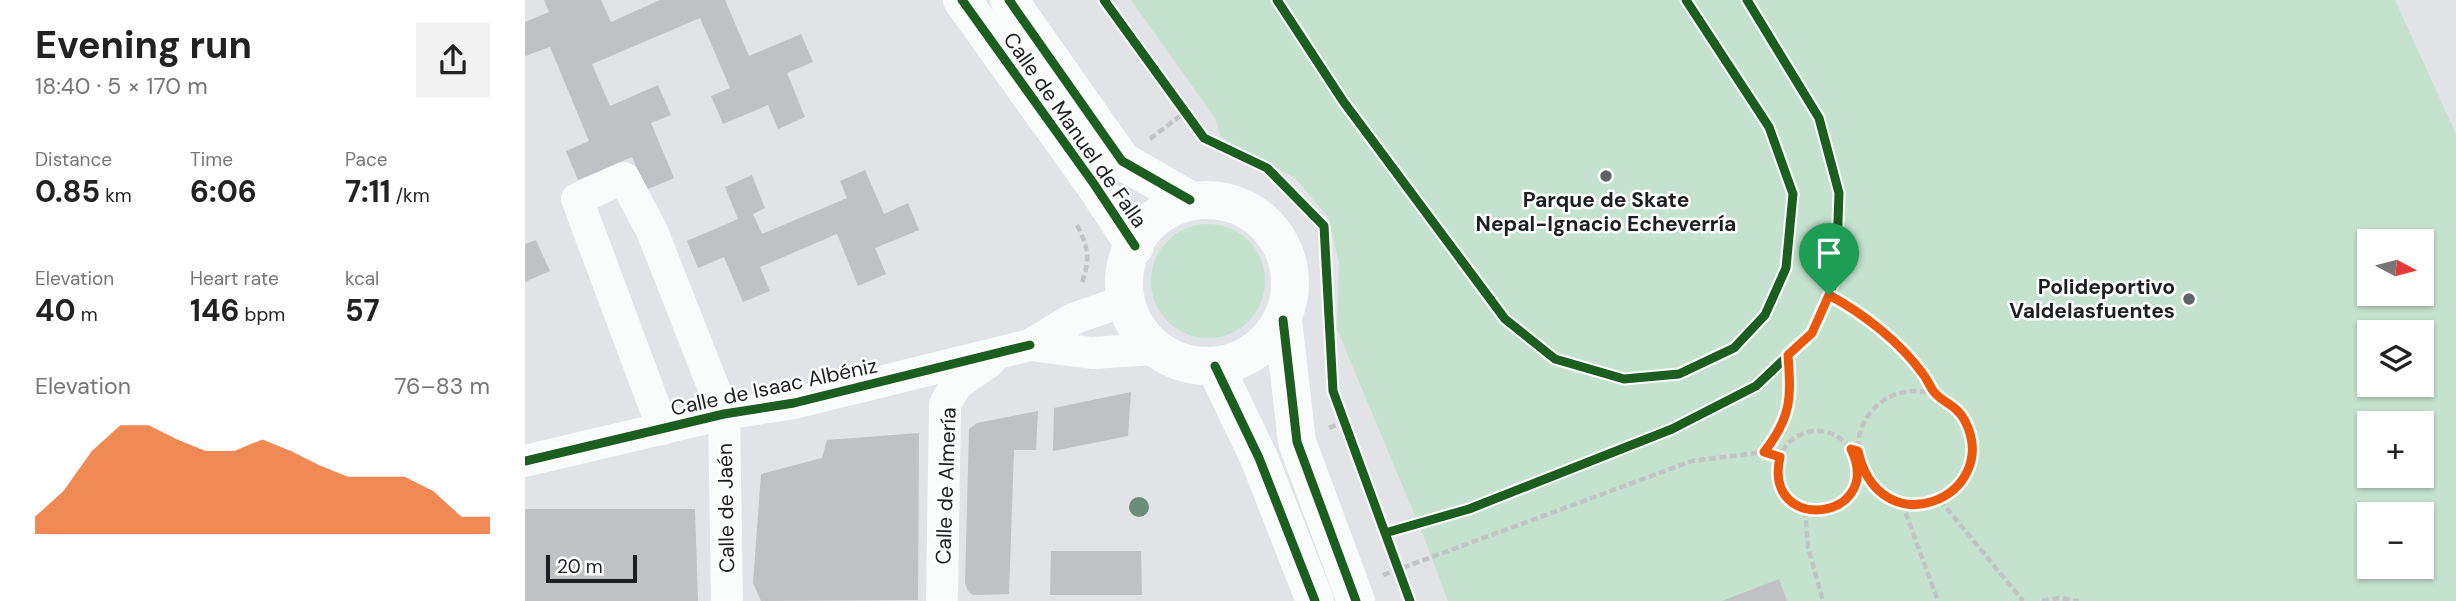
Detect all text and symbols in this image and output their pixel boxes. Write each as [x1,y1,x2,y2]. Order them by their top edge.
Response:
text: Evening run [35,20,252,70]
button: share [416,23,490,97]
street label: Calle de Manuel de Falla [997,27,1153,233]
text: 18:40 · 5 × 170 m [35,71,208,101]
text: Distance [35,147,112,172]
text: Time [190,147,233,172]
text: Pace [345,147,388,172]
marker: Parque de Skate Nepal-Ignacio Echeverría [1598,168,1614,184]
text: 0.85 [35,172,100,211]
text: 6:06 [190,172,257,211]
text: 7:11 [345,172,391,211]
text: km [100,183,132,208]
text: /km [391,183,430,208]
place label: Parque de Skate Nepal-Ignacio Echeverría [1476,186,1736,238]
pin [1799,223,1859,295]
north arrow [2357,229,2434,306]
map controls [2357,229,2434,579]
icon: arrive [1810,234,1848,272]
text: Elevation [35,266,114,291]
text: Heart rate [190,266,279,291]
text: kcal [345,266,379,291]
place label: Polideportivo Valdelasfuentes [2009,273,2175,325]
text: 40 [35,291,76,330]
text: 146 [190,291,239,330]
text: 57 [345,291,380,330]
marker: Polideportivo Valdelasfuentes [2181,291,2197,307]
text: m [76,302,98,327]
text: bpm [239,302,285,327]
button: layers [2357,320,2434,397]
street label: Calle de Isaac Albéniz [668,351,880,423]
text: Elevation [35,371,131,401]
text: 76–83 m [394,371,490,401]
street label: Calle de Almería [929,407,963,565]
button: + [2357,411,2434,488]
street label: Calle de Jaén [711,443,741,573]
button: − [2357,502,2434,579]
scale bar [546,552,637,584]
text: 20 m [557,554,603,579]

